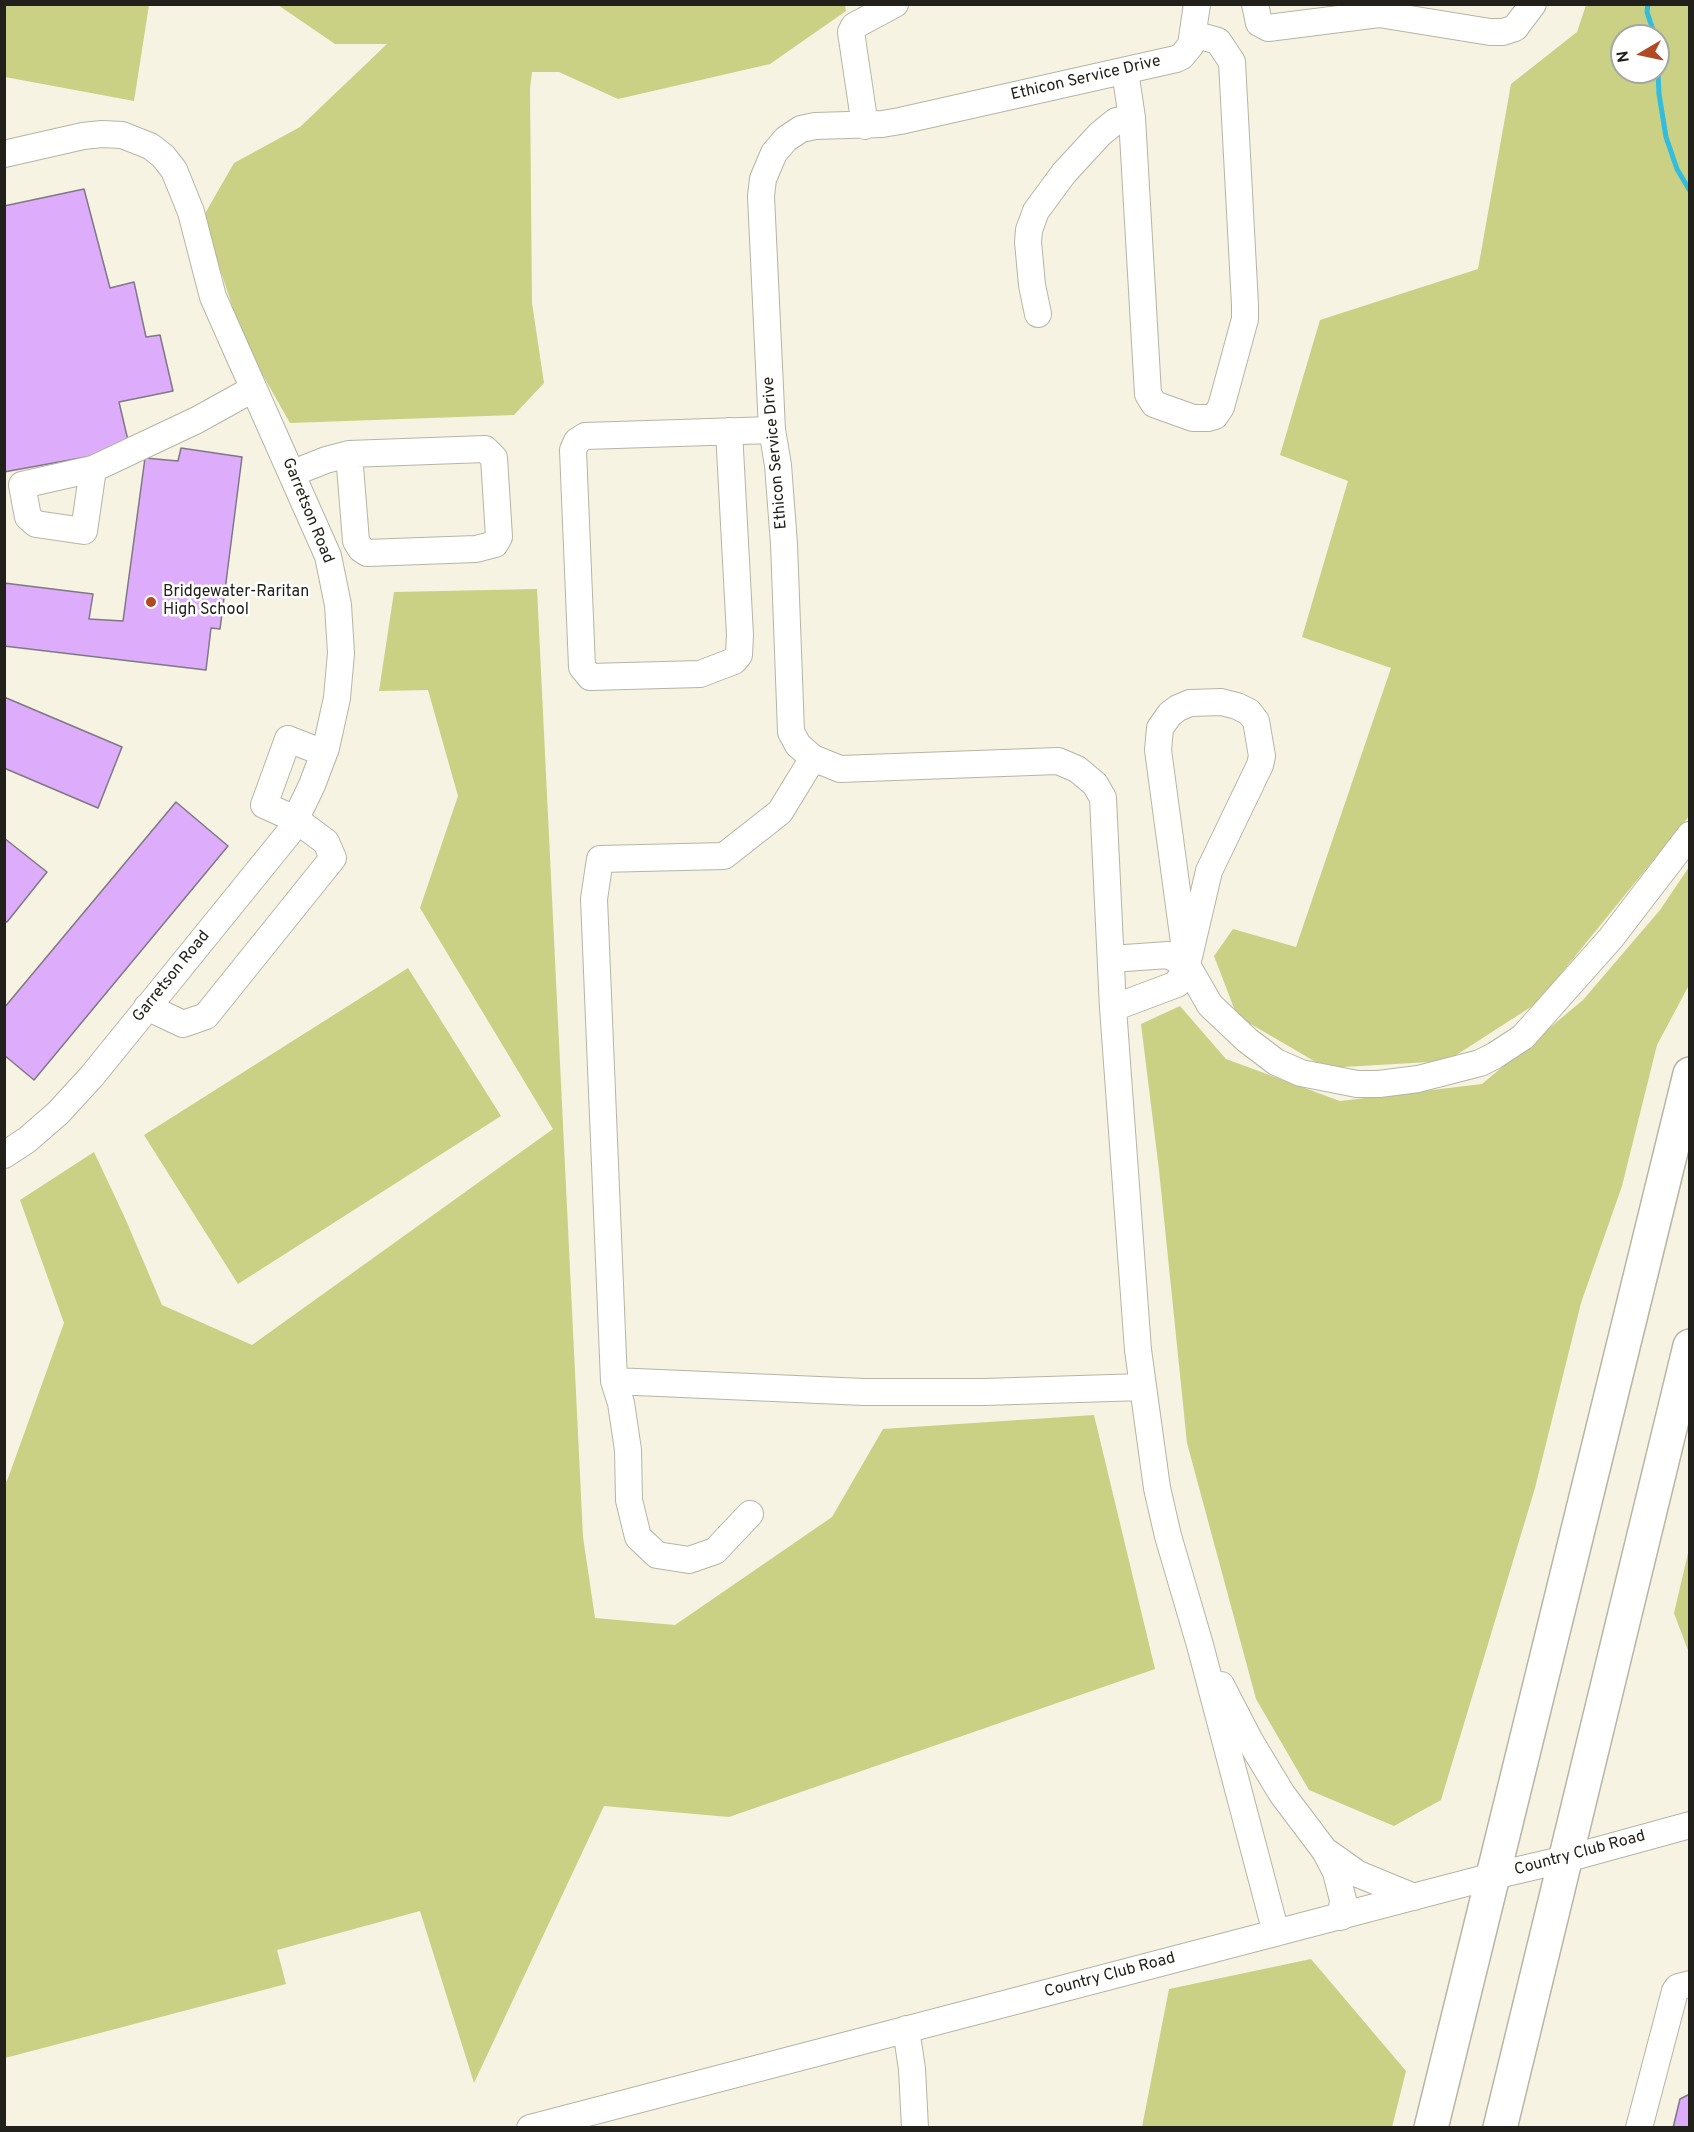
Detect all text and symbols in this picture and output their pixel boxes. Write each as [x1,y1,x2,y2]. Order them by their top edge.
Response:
north arrow [1610,24,1670,84]
text: N [1613,49,1635,64]
street label: Ethicon Service Drive [1009,52,1163,106]
street label: Ethicon Service Drive [760,376,792,530]
street label: Garretson Road [277,456,337,566]
place label: Bridgewater-Raritan High School [163,583,309,621]
marker: Bridgewater-Raritan High School [144,595,158,609]
street label: Garretson Road [129,927,215,1027]
street label: Country Club Road [1513,1827,1647,1881]
street label: Country Club Road [1043,1949,1177,2003]

